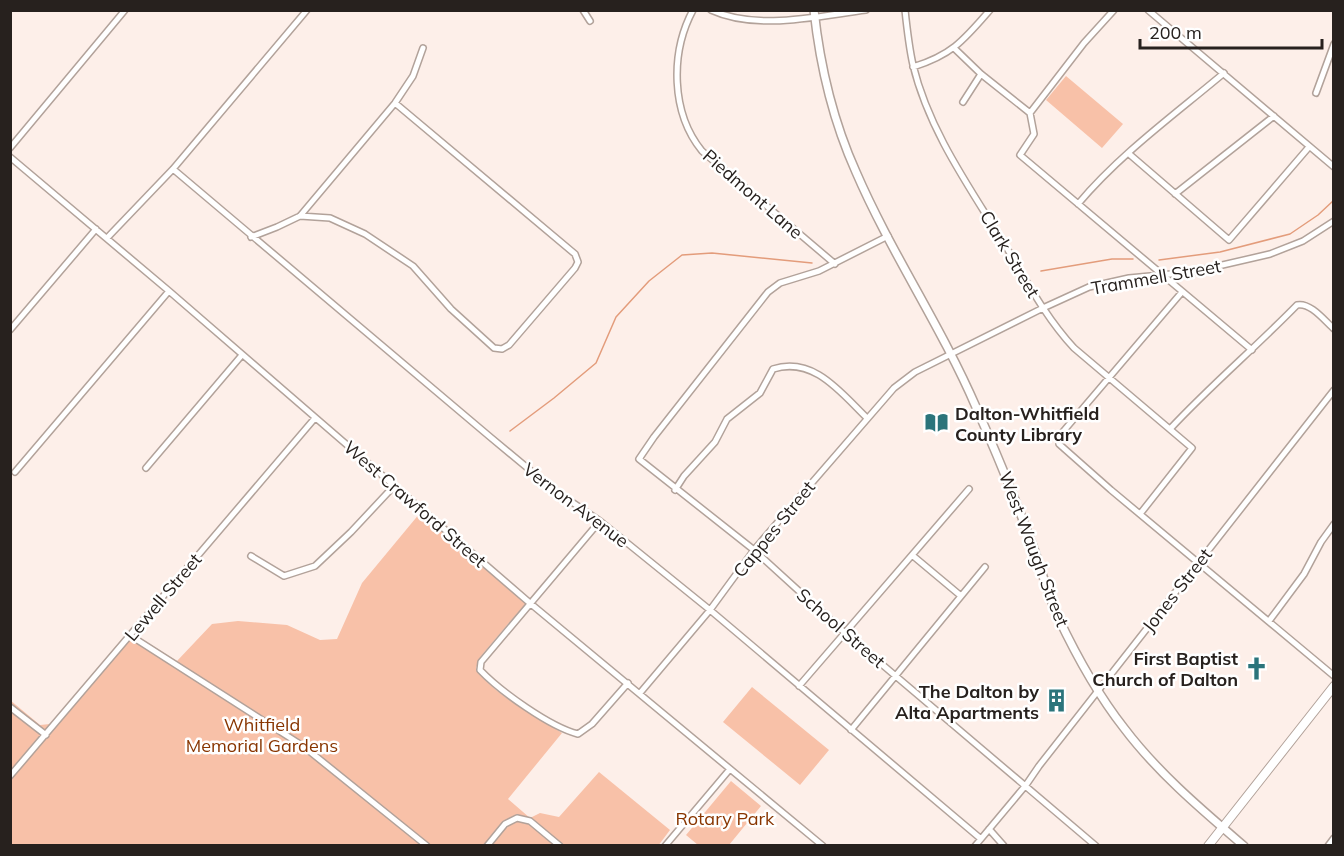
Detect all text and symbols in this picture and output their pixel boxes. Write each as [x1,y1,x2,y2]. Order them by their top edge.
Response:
scale bar [1140,12,1322,50]
text: 200 m [1149,21,1202,44]
street label: Piedmont Lane [698,144,808,244]
street label: Clark Street [975,206,1045,302]
street label: Trammell Street [1089,254,1223,300]
place label: Dalton-Whitfield County Library [955,402,1099,446]
library icon: Dalton-Whitfield County Library [924,410,950,436]
street label: West Crawford Street [339,436,491,572]
street label: Vernon Avenue [519,458,633,552]
street label: West Waugh Street [994,468,1074,630]
street label: Cappes Street [728,476,820,582]
street label: Jones Street [1137,544,1217,636]
street label: Lewell Street [120,548,206,646]
street label: School Street [792,583,890,673]
place label: First Baptist Church of Dalton [1092,647,1238,691]
church icon: First Baptist Church of Dalton [1243,655,1269,681]
place label: The Dalton by Alta Apartments [895,680,1039,724]
building icon: The Dalton by Alta Apartments [1044,688,1070,714]
park label: Whitfield Memorial Gardens [186,713,338,757]
park label: Rotary Park [676,807,775,830]

